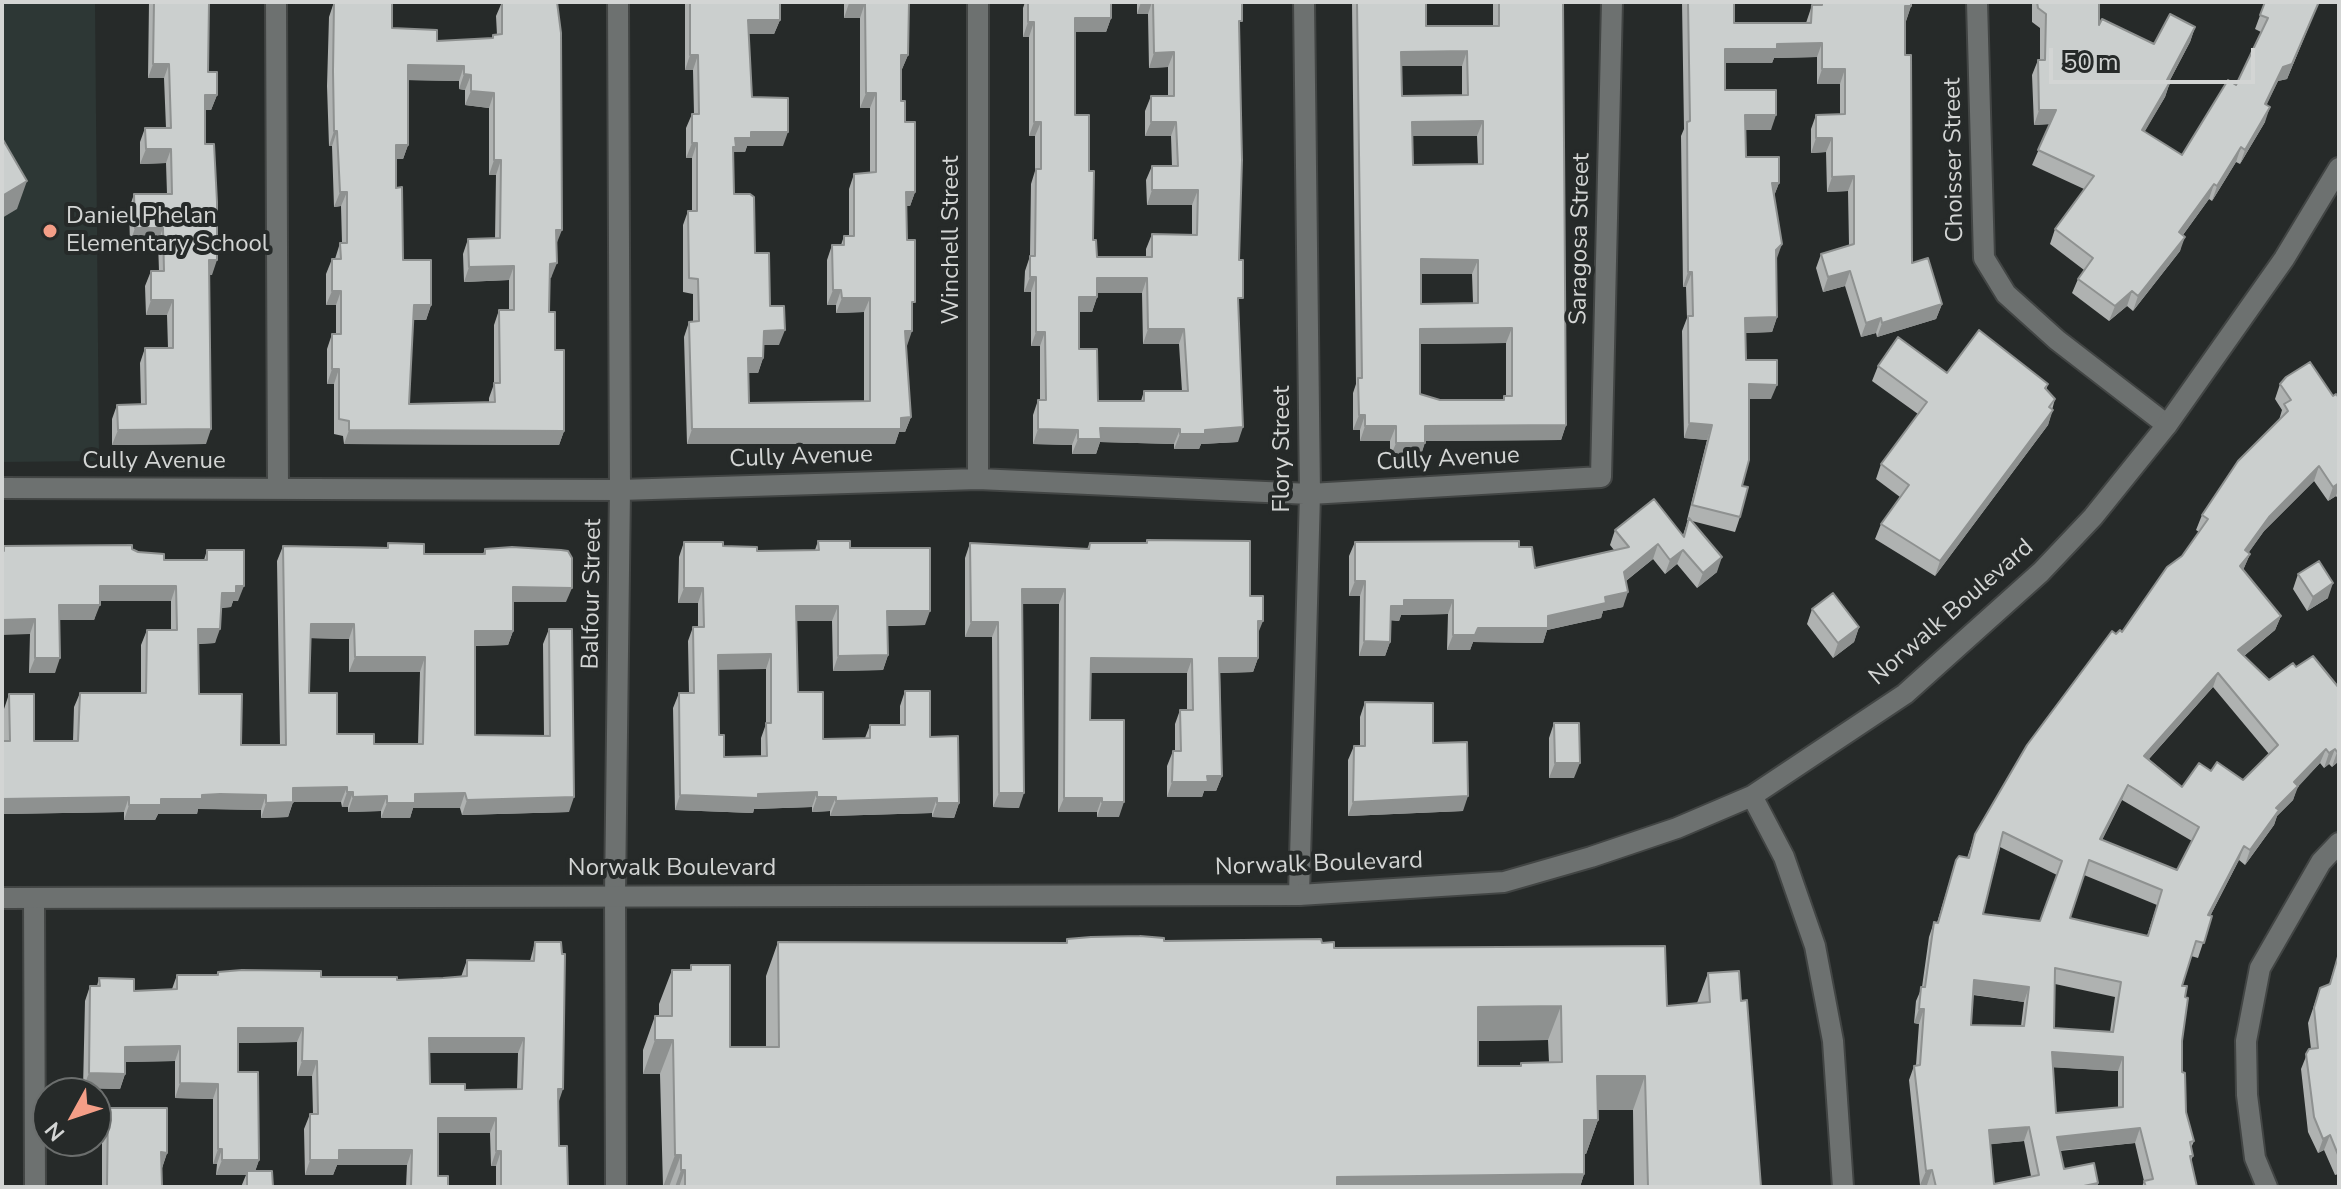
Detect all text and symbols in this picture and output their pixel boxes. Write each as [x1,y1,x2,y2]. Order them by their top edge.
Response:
scale bar [2053,32,2259,82]
text: 50 m [2063,46,2119,78]
street label: Choisser Street [1939,77,1971,243]
street label: Saragosa Street [1565,153,1597,325]
street label: Winchell Street [938,156,966,324]
place label: Daniel Phelan Elementary School [66,203,269,259]
marker: Daniel Phelan Elementary School [41,222,59,240]
street label: Flory Street [1269,386,1297,512]
street label: Cully Avenue [729,441,873,475]
street label: Cully Avenue [1376,442,1520,478]
street label: Cully Avenue [82,448,226,476]
street label: Balfour Street [577,518,609,670]
street label: Norwalk Boulevard [1864,534,2040,692]
street label: Norwalk Boulevard [1214,847,1424,883]
street label: Norwalk Boulevard [568,855,776,883]
north arrow [32,1077,112,1157]
text: N [38,1115,72,1147]

